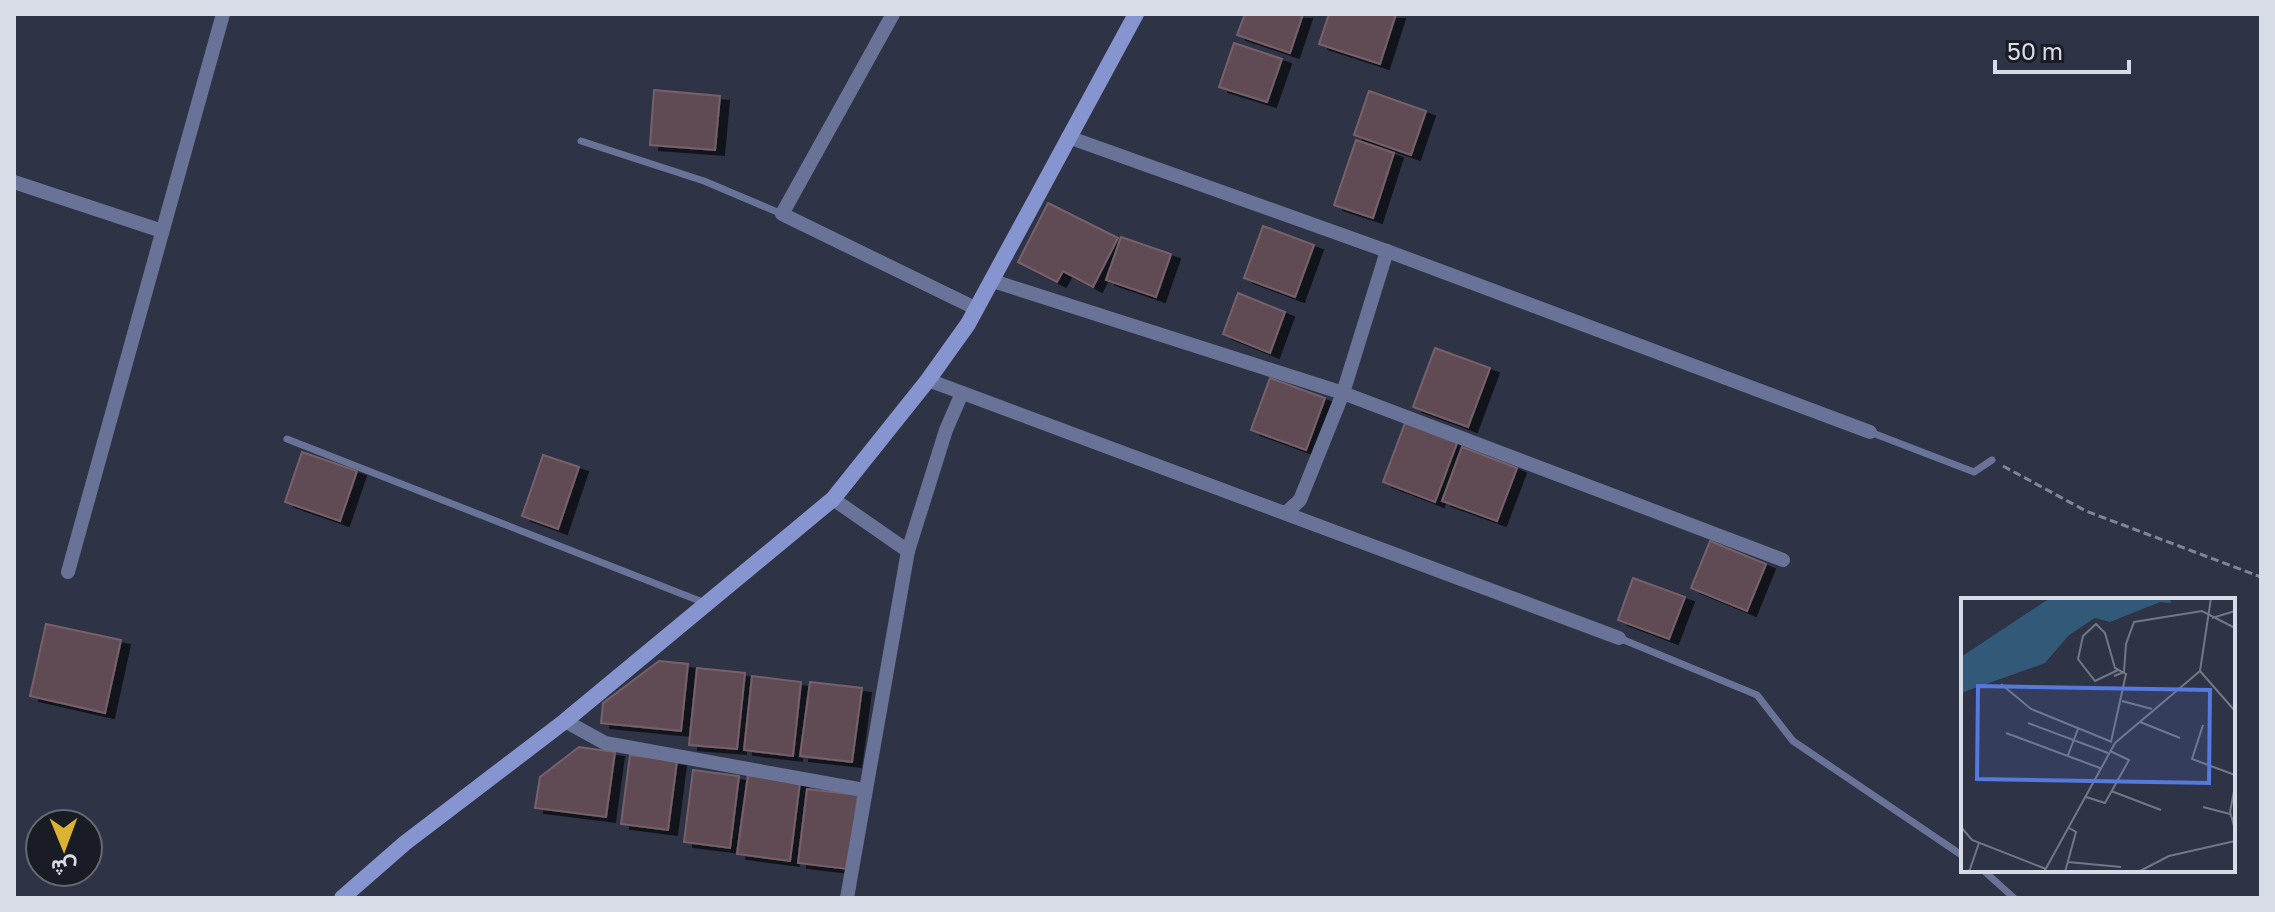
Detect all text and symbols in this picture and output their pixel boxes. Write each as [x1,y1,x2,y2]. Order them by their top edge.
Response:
scale bar [1995,24,2129,74]
text: 50 m [2007,36,2063,65]
inset map [1961,598,2235,872]
north arrow [24,808,104,888]
text: ش [51,854,78,882]

